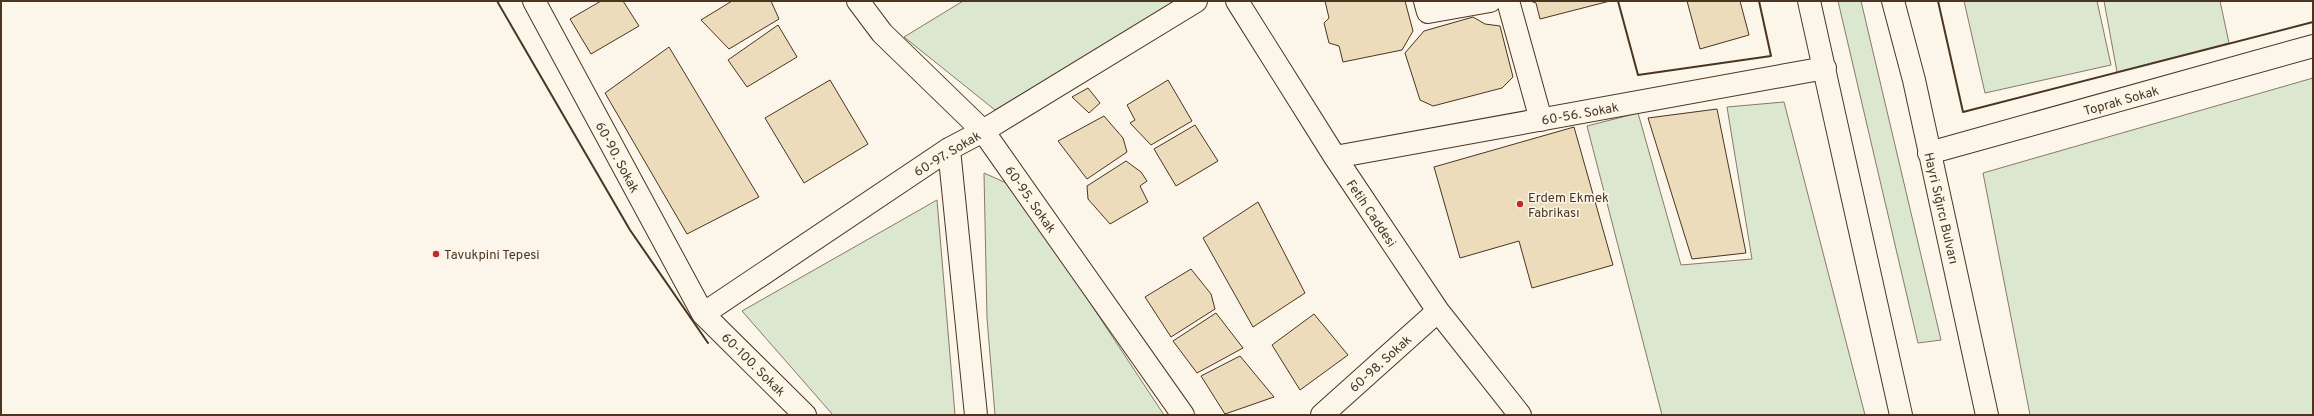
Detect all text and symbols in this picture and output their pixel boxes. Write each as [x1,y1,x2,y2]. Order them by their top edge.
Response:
street label: Toprak Sokak [2082,84,2161,120]
street label: 60-56. Sokak [1540,100,1620,130]
street label: 60-90. Sokak [591,120,642,196]
street label: 60-97. Sokak [912,128,984,181]
street label: Hayri Sığırcı Bulvarı [1919,151,1961,266]
street label: 60-95. Sokak [1000,164,1058,237]
street label: Fetih Caddesi [1342,177,1399,251]
place label: Erdem Ekmek Fabrikası [1528,191,1609,222]
marker: Erdem Ekmek Fabrikası [1515,199,1525,209]
place label: Tavukpini Tepesi [444,248,540,264]
marker: Tavukpini Tepesi [431,249,441,259]
street label: 60-100. Sokak [717,330,788,401]
street label: 60-98. Sokak [1347,332,1416,397]

